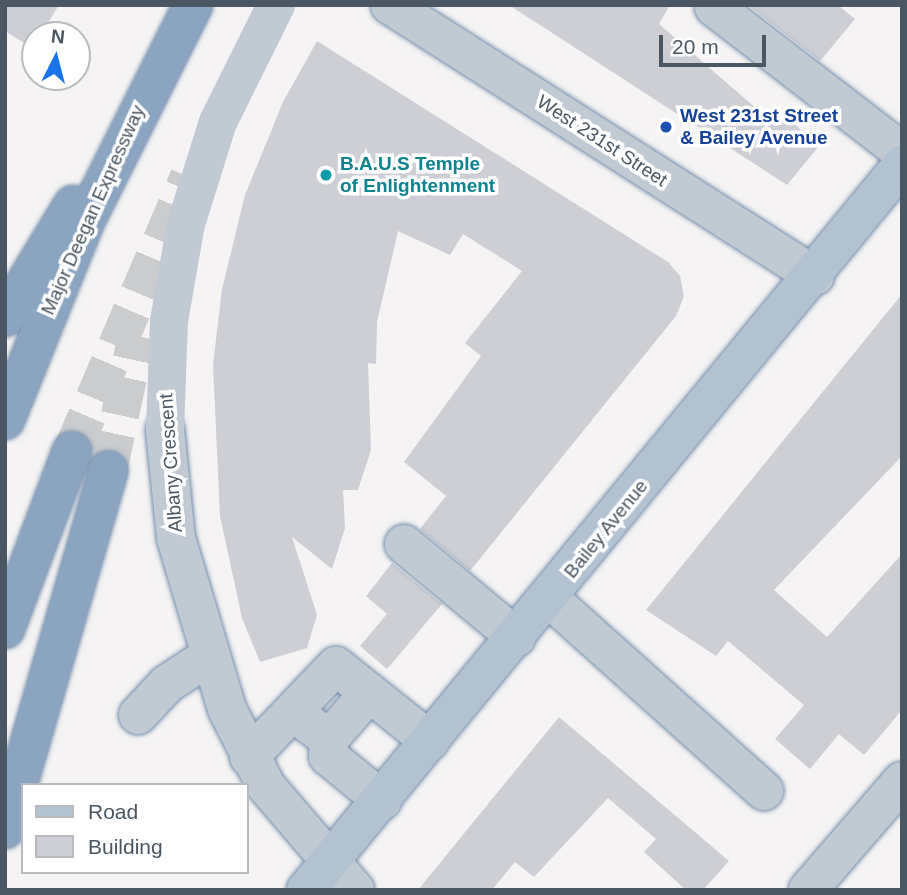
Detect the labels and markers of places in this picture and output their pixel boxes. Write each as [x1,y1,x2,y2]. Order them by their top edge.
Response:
place label: West 231st Street & Bailey Avenue [680,105,838,149]
marker: West 231st Street & Bailey Avenue [658,119,674,135]
place label: B.A.U.S Temple of Enlightenment [340,153,495,197]
marker: B.A.U.S Temple of Enlightenment [318,167,334,183]

